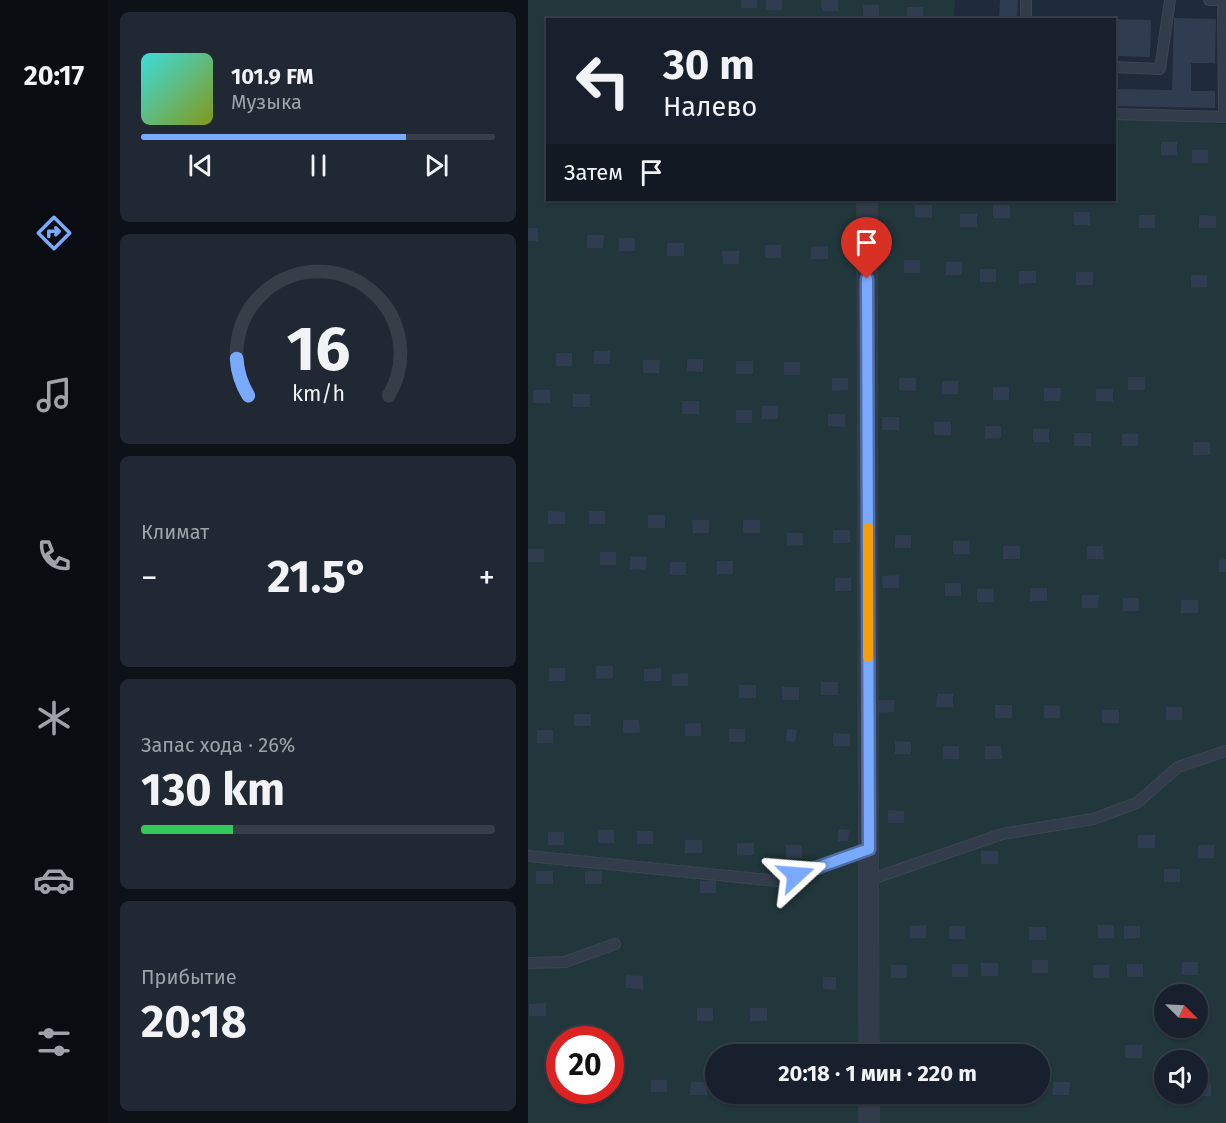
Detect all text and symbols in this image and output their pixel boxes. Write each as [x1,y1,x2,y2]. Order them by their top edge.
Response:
text: 30 m [663,40,755,90]
icon: left [564,42,642,120]
text: 20:17 [24,60,84,92]
text: 101.9 FM [231,63,314,90]
text: Музыка [231,90,302,114]
text: Налево [663,91,757,123]
icon: previous [184,149,217,182]
icon: pause [302,149,335,182]
icon: next [420,149,453,182]
icon: arrive [635,156,668,189]
text: Затем [564,159,623,186]
icon: directions [33,212,75,254]
pin [841,217,892,279]
icon: arrive [850,226,883,259]
text: 16 [286,312,350,387]
icon: music [33,374,75,416]
text: km/h [291,382,345,408]
text: Климат [141,520,209,544]
icon: phone [33,535,75,577]
text: 21.5° [267,550,369,604]
text: − [141,558,158,598]
text: + [479,558,495,598]
icon: climate [33,697,75,739]
text: Запас хода · 26% [141,733,295,757]
text: 130 km [141,763,285,817]
position arrow [764,843,828,907]
icon: car [33,859,75,901]
text: Прибытие [141,965,237,989]
north arrow [1154,984,1208,1038]
map controls [1154,984,1208,1104]
text: 20:18 [141,995,247,1049]
icon: filters [33,1021,75,1063]
speed limit sign: 20 [546,1026,624,1104]
button: sound [1154,1050,1208,1104]
text: 20:18 · 1 мин · 220 m [778,1060,977,1087]

